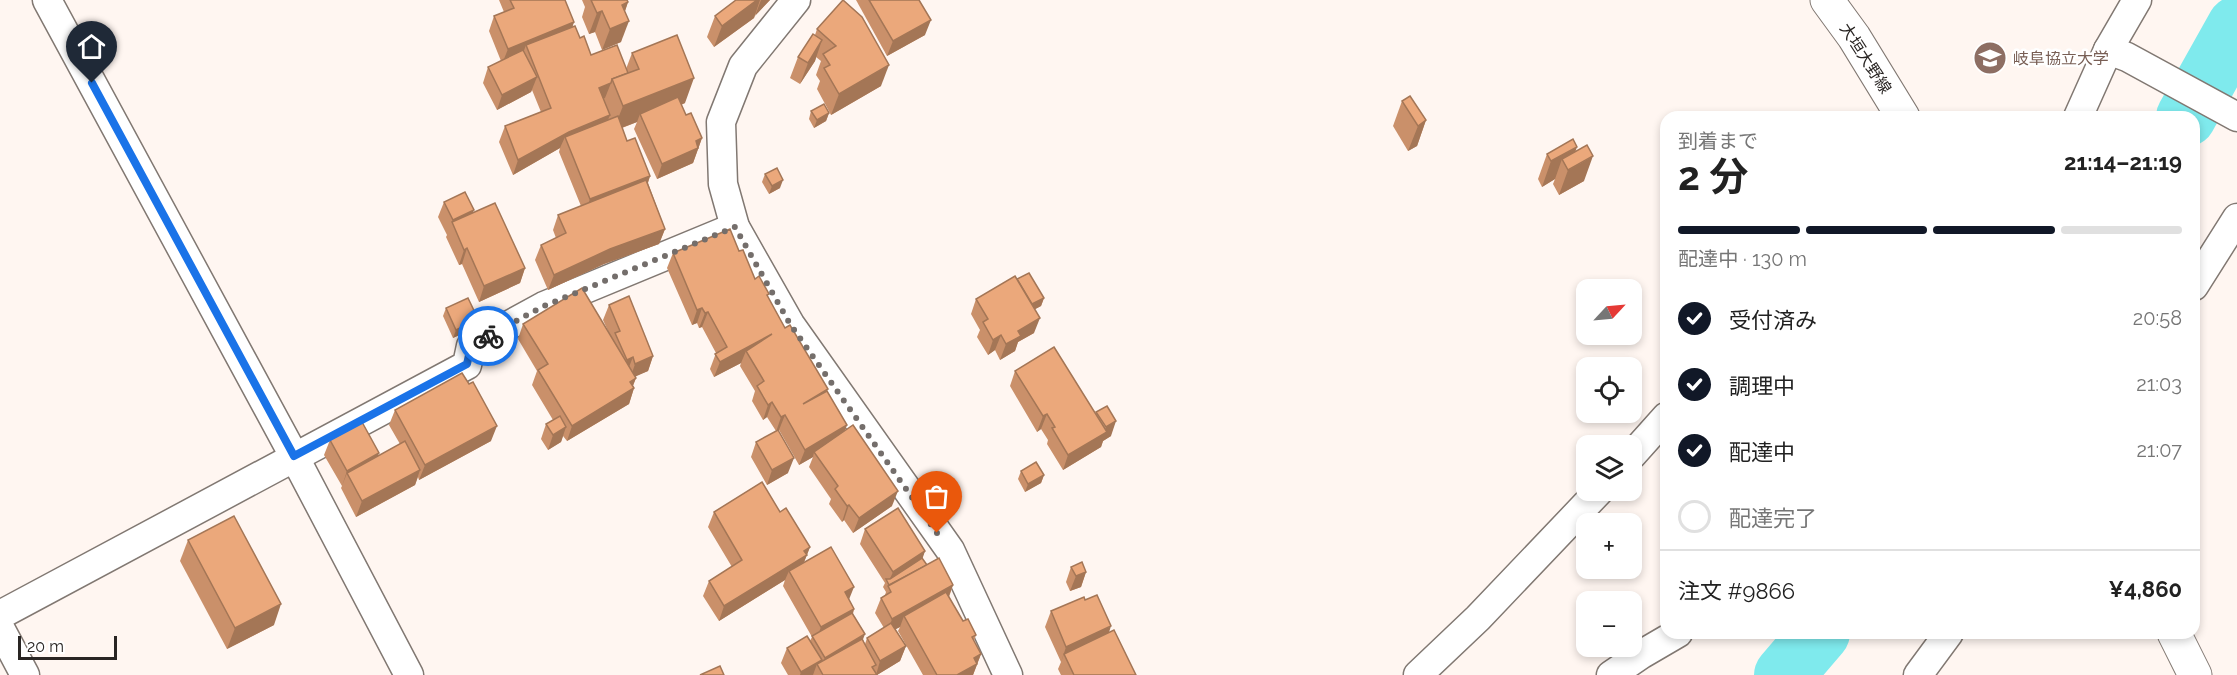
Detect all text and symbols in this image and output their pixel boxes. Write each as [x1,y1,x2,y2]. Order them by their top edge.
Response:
street label: 大垣大野線 [1836,20,1895,97]
pin [66,21,117,83]
icon: home [75,30,108,63]
school or university icon: 岐阜協立大学 [1972,40,2008,76]
place label: 岐阜協立大学 [2013,49,2109,68]
text: 到着まで [1678,129,1758,153]
text: 21:14–21:19 [2064,149,2182,175]
text: 2 分 [1678,153,1748,199]
text: 配達中 · 130 m [1678,247,1807,271]
north arrow [1576,279,1642,345]
map controls [1576,279,1642,657]
icon: check [1678,302,1711,335]
courier [458,306,518,366]
text: 20:58 [2133,306,2182,330]
text: 受付済み [1729,307,1817,333]
icon: bike [472,320,505,353]
button: locate [1576,357,1642,423]
icon: check [1678,368,1711,401]
text: 21:03 [2136,372,2182,396]
text: 調理中 [1729,373,1795,399]
icon: check [1678,434,1711,467]
button: layers [1576,435,1642,501]
text: 21:07 [2136,438,2182,462]
text: 配達中 [1729,439,1795,465]
pin [911,471,962,533]
icon: bag [920,480,953,513]
text: 配達完了 [1729,505,1817,531]
button: + [1576,513,1642,579]
text: ¥4,860 [2109,576,2182,602]
text: 注文 #9866 [1678,578,1795,604]
button: − [1576,591,1642,657]
scale bar [18,633,117,660]
text: 20 m [27,637,64,656]

